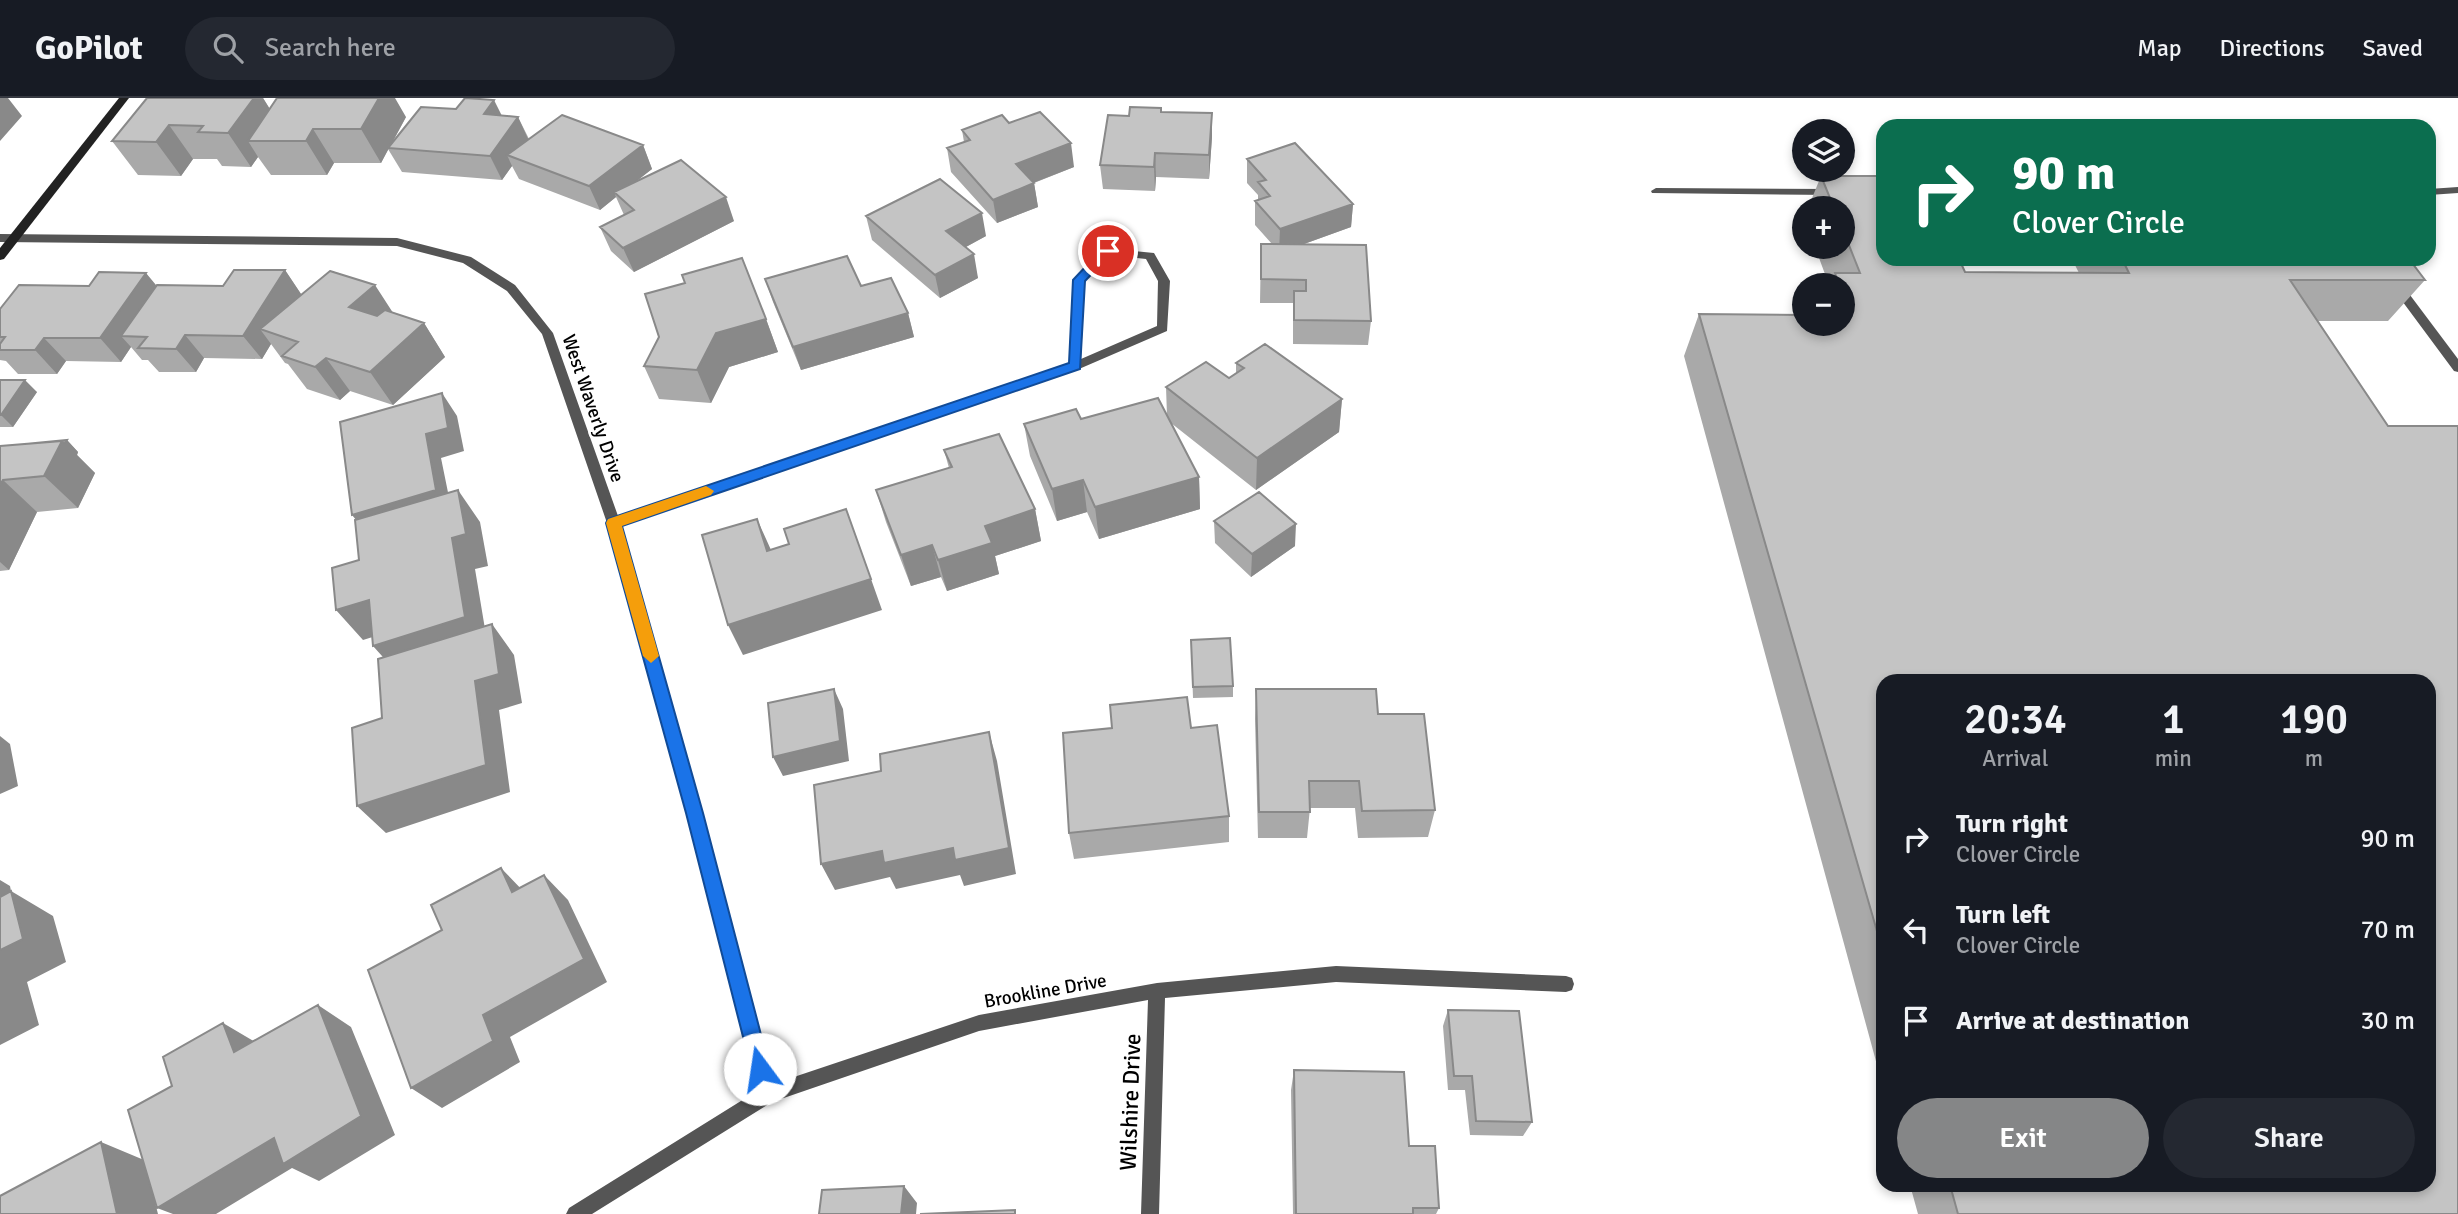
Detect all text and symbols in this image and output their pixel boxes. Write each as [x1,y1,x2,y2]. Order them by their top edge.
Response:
search box [185,17,675,80]
text: GoPilot [35,28,143,69]
icon: search [209,29,247,67]
text: Search here [265,32,396,64]
text: Map [2137,33,2182,63]
text: Directions [2220,33,2325,63]
text: Saved [2363,33,2423,63]
map controls [1792,119,1855,336]
button: layers [1792,119,1855,182]
text: 90 m [2012,143,2115,203]
icon: right [1897,147,1988,238]
button: + [1792,196,1855,259]
text: Clover Circle [2012,203,2185,242]
pin [1078,221,1138,281]
icon: arrive [1089,232,1127,270]
button: − [1792,273,1855,336]
street label: West Waverly Drive [557,331,630,485]
text: 20:34 [1964,694,2067,745]
text: 1 [2162,694,2185,745]
text: 190 [2280,694,2348,745]
text: Arrival [1982,744,2048,773]
text: min [2155,744,2192,773]
text: m [2305,744,2323,773]
text: Turn right [1956,808,2068,840]
icon: right [1897,820,1935,858]
text: 90 m [2360,823,2415,855]
text: Clover Circle [1956,840,2080,869]
text: Turn left [1956,899,2050,931]
icon: left [1897,911,1935,949]
text: 70 m [2360,914,2415,946]
text: Clover Circle [1956,931,2080,960]
street label: Brookline Drive [982,968,1108,1014]
icon: arrive [1897,1002,1935,1040]
text: Arrive at destination [1956,1005,2189,1037]
text: 30 m [2360,1005,2415,1037]
position arrow [723,1032,797,1106]
street label: Wilshire Drive [1114,1033,1147,1171]
button: Exit [1897,1098,2149,1178]
button: Share [2163,1098,2415,1178]

